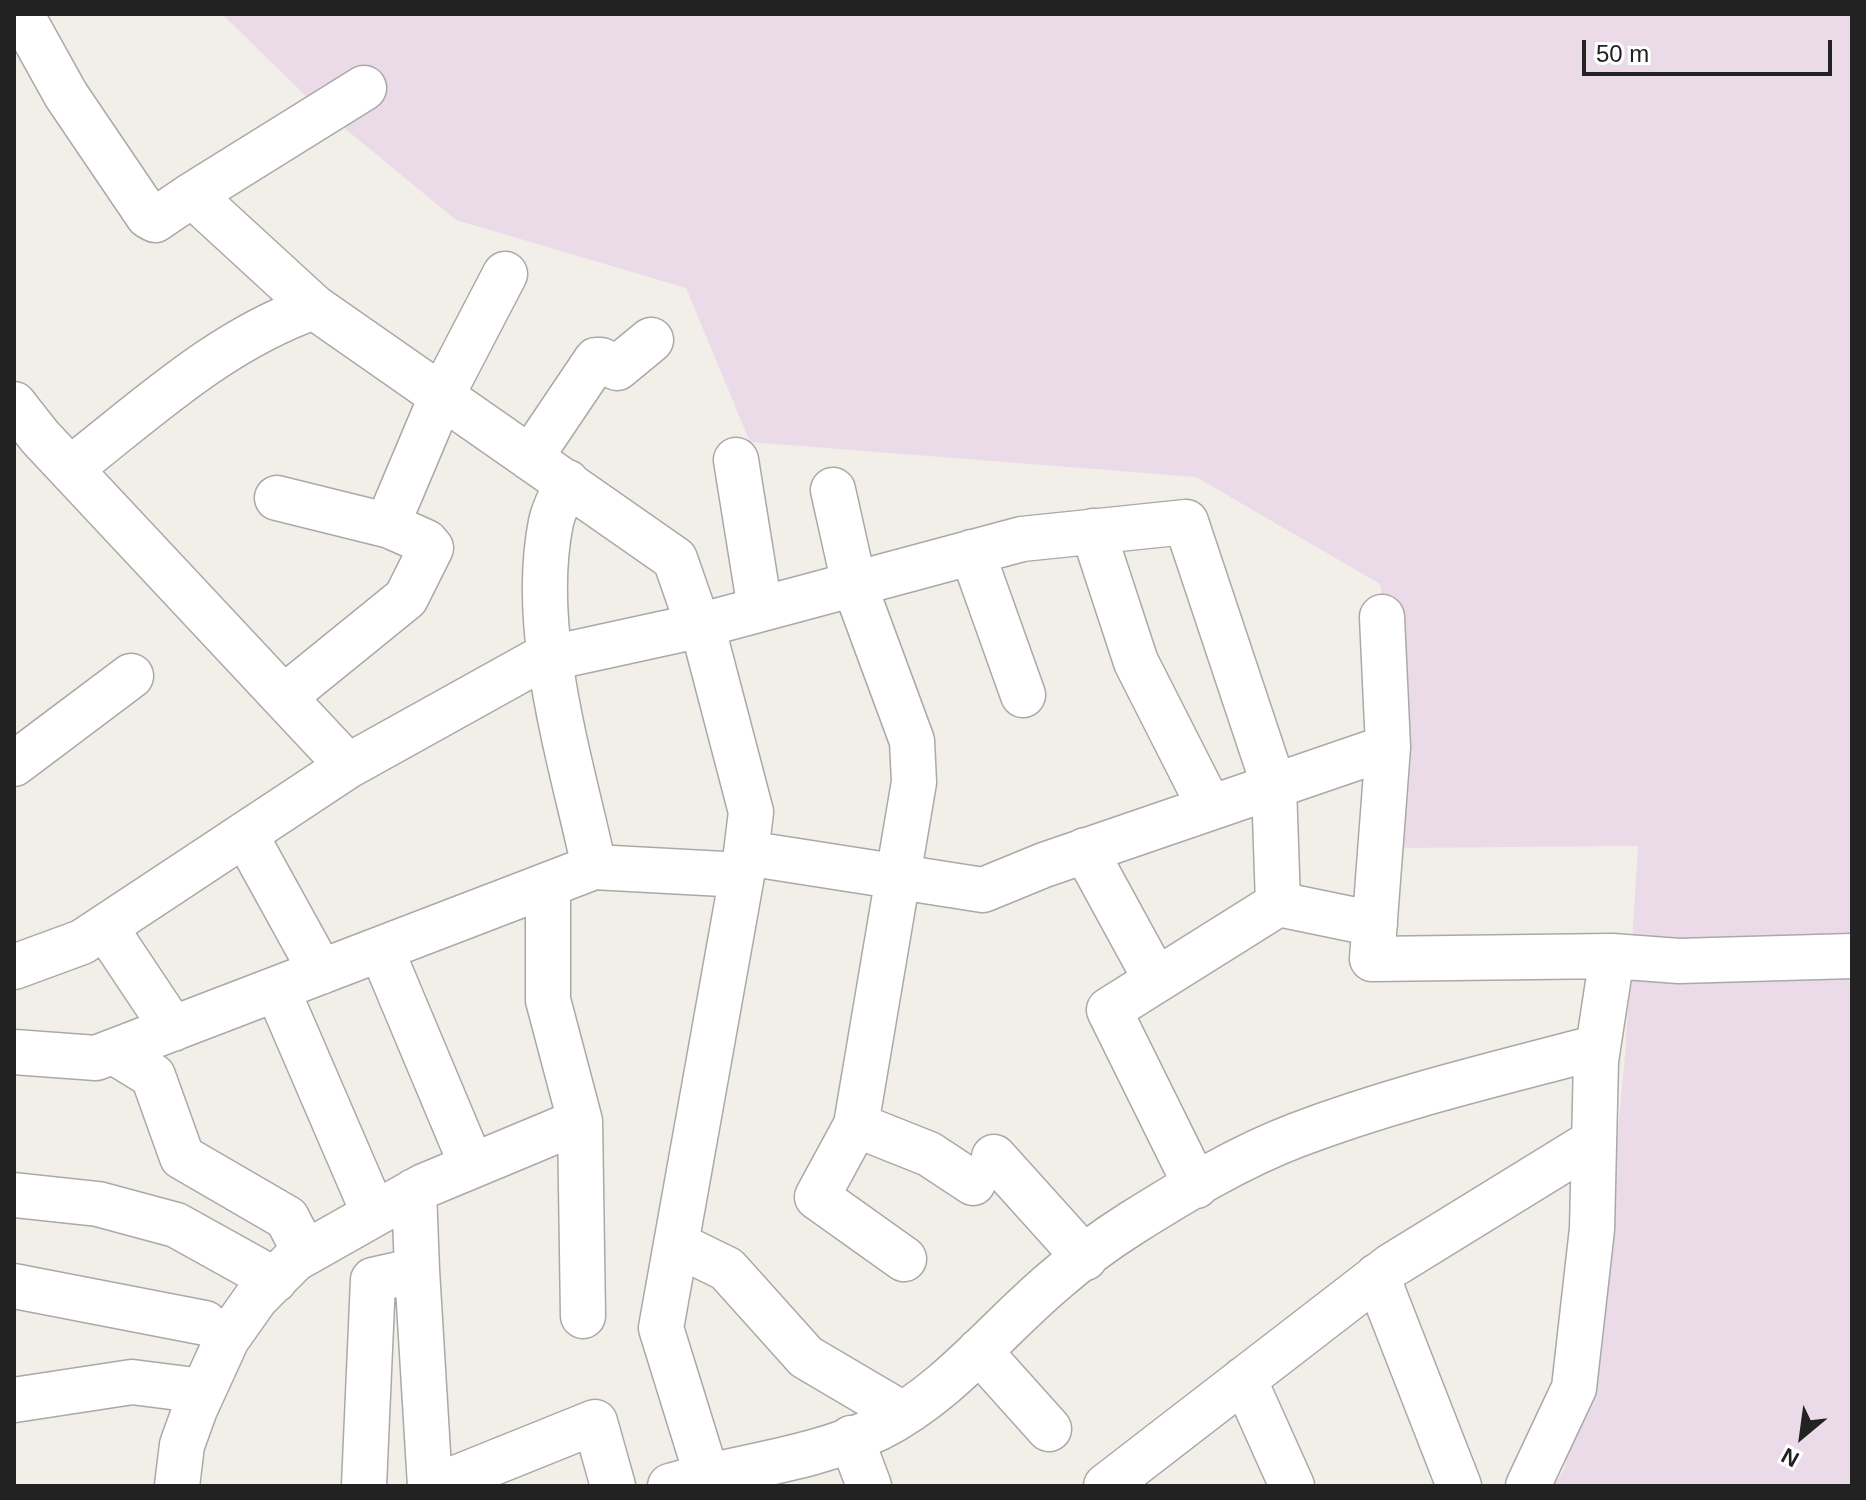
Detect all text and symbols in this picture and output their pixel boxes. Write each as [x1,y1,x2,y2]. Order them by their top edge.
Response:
scale bar [1586,24,1836,74]
text: 50 m [1596,40,1649,67]
north arrow [1762,1396,1842,1476]
text: N [1777,1443,1803,1472]

